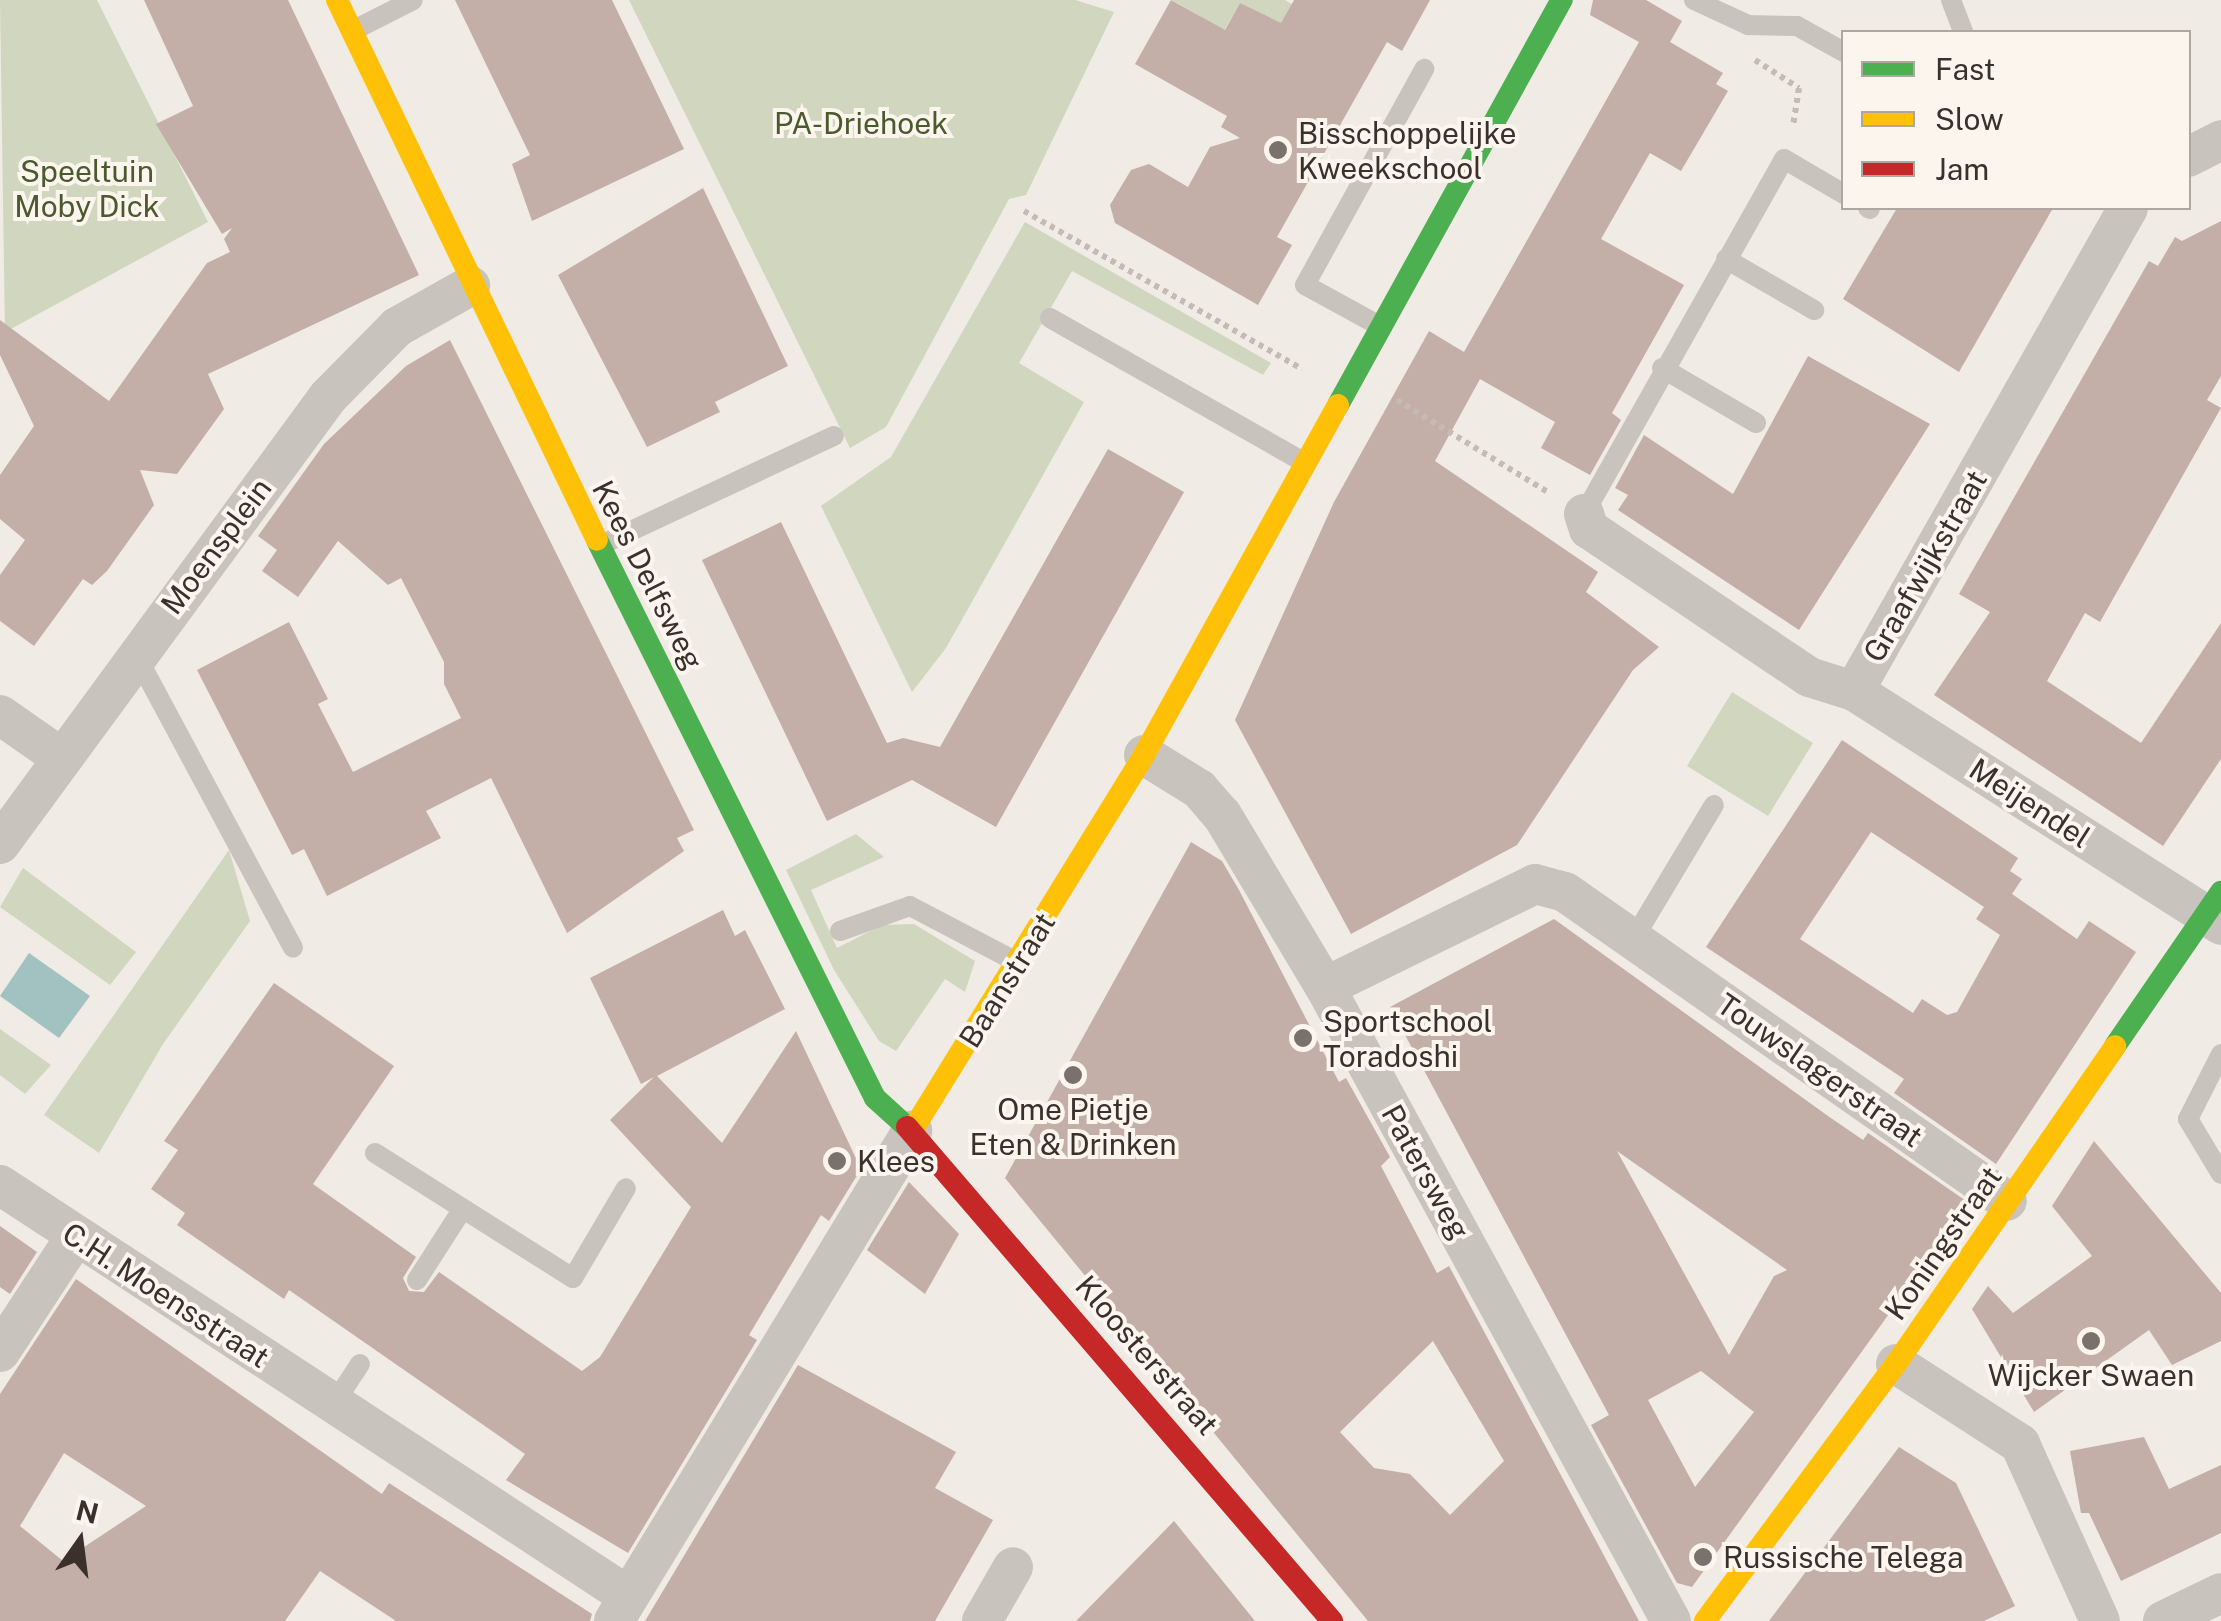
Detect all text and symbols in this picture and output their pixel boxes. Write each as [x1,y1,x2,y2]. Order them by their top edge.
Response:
legend [1841,30,2191,210]
text: Fast [1935,51,1995,87]
text: Slow [1935,101,2004,137]
park label: PA-Driehoek [774,105,948,141]
place label: Bisschoppelijke Kweekschool [1298,115,1517,186]
marker: Bisschoppelijke Kweekschool [1267,139,1289,161]
text: Jam [1935,151,1989,187]
park label: Speeltuin Moby Dick [14,153,160,224]
street label: Graafwijkstraat [1856,464,1994,668]
street label: Moensplein [153,471,279,621]
street label: Kees Delfsweg [585,474,711,676]
street label: Meijendel [1963,751,2097,855]
street label: Baanstraat [951,906,1063,1054]
street label: Touwslagerstraat [1710,986,1930,1154]
place label: Sportschool Toradoshi [1323,1003,1492,1074]
marker: Sportschool Toradoshi [1292,1027,1314,1049]
marker: Ome Pietje Eten & Drinken [1062,1064,1084,1086]
place label: Ome Pietje Eten & Drinken [969,1091,1177,1162]
street label: Patersweg [1374,1098,1478,1246]
place label: Klees [857,1143,935,1179]
marker: Klees [826,1150,848,1172]
street label: Koningstraat [1877,1159,2009,1327]
street label: C.H. Moensstraat [56,1215,276,1375]
street label: Kloosterstraat [1068,1268,1226,1442]
marker: Wijcker Swaen [2080,1330,2102,1352]
place label: Wijcker Swaen [1988,1357,2194,1393]
north arrow [30,1491,130,1591]
text: N [73,1493,102,1530]
place label: Russische Telega [1723,1539,1964,1575]
marker: Russische Telega [1692,1546,1714,1568]

